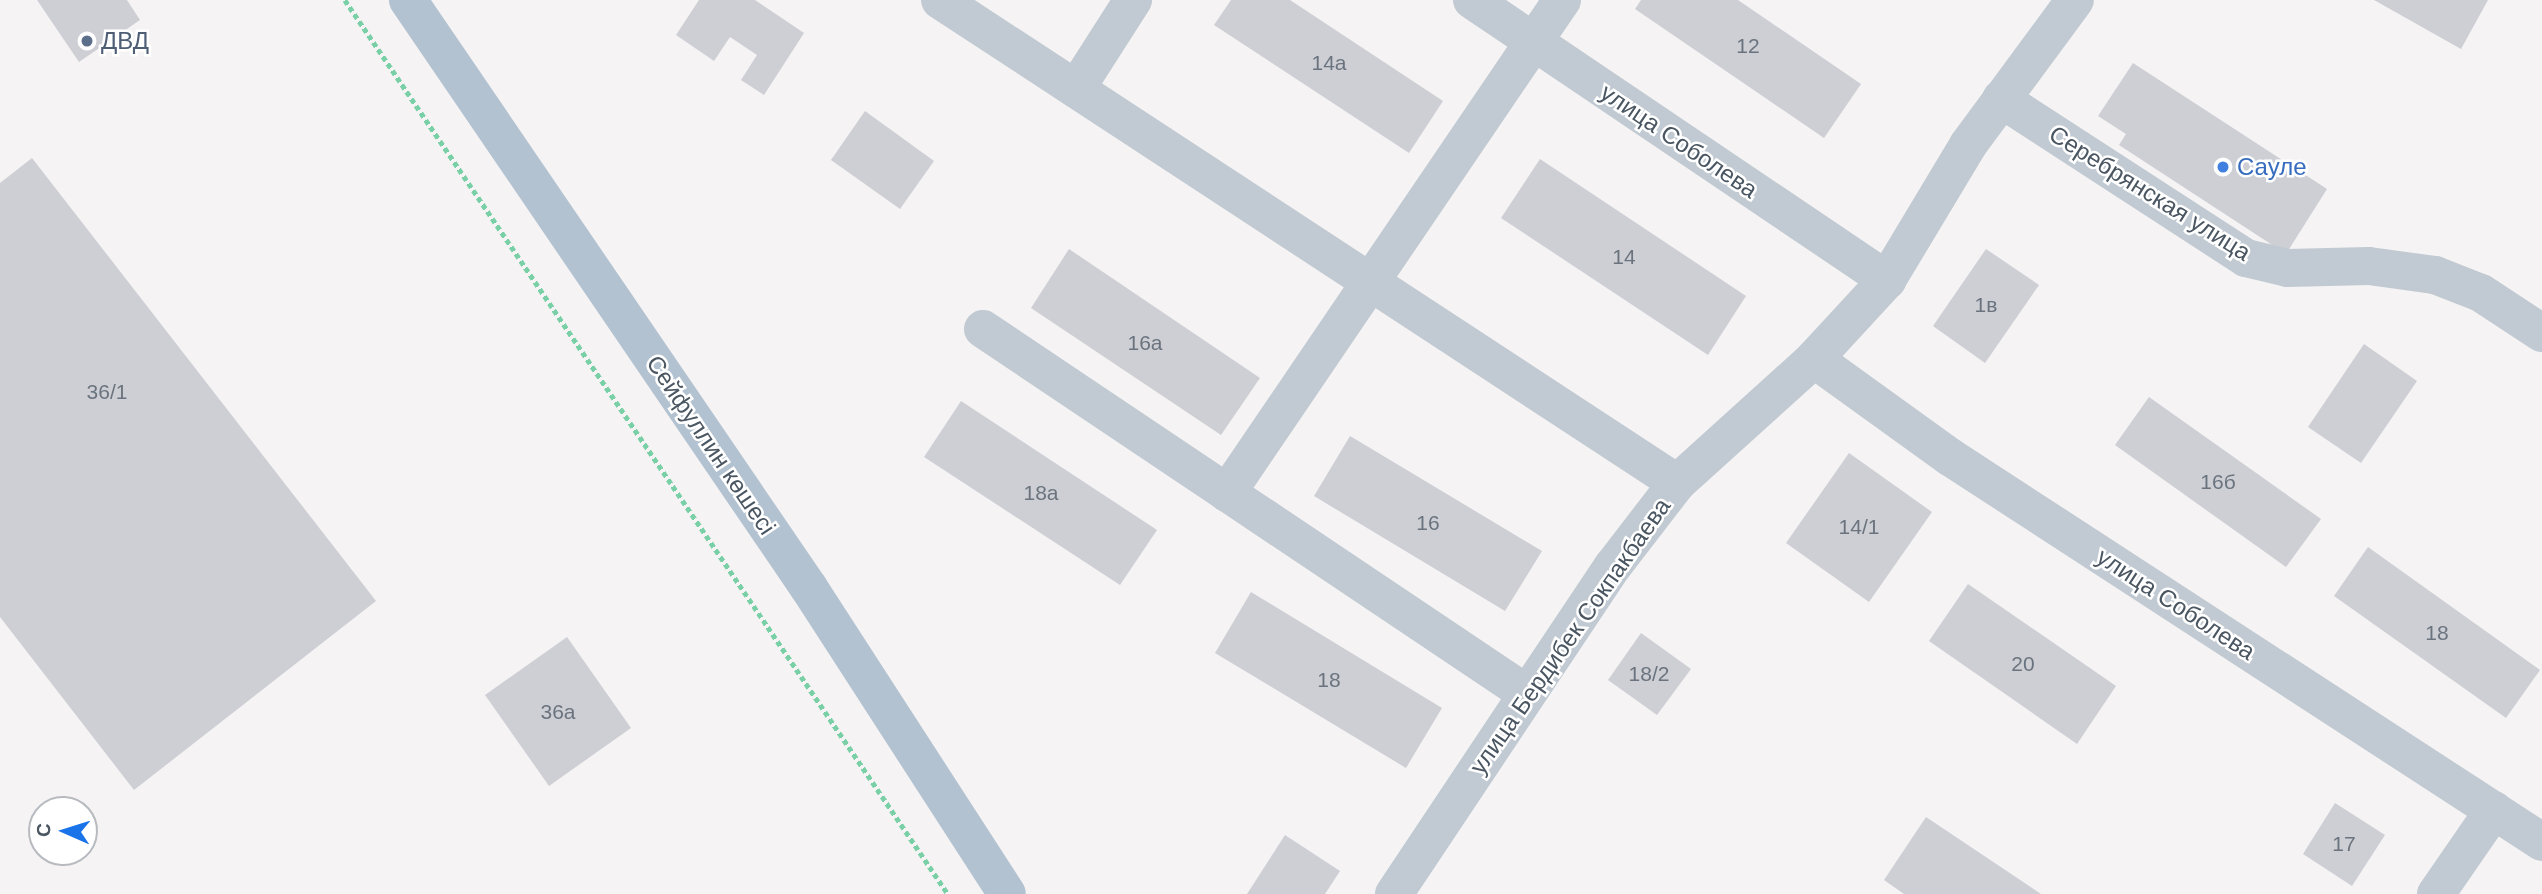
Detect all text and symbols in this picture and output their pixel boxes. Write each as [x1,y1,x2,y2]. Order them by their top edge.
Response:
place label: ДВД [101,27,149,55]
marker: ДВД [79,33,95,49]
house number: 12 [1736,33,1760,59]
house number: 14а [1311,50,1347,76]
street label: улица Соболева [1595,78,1763,204]
street label: Серебрянская улица [2044,119,2256,267]
place label: Сауле [2237,153,2307,181]
marker: Сауле [2215,159,2231,175]
house number: 14 [1612,244,1636,270]
house number: 1в [1975,292,1997,318]
house number: 16а [1127,330,1163,356]
street label: Сейфуллин көшесі [640,350,782,540]
house number: 36/1 [87,379,127,405]
house number: 16б [2200,469,2236,495]
house number: 18а [1023,480,1059,506]
street label: улица Бердибек Сокпакбаева [1464,492,1676,780]
house number: 16 [1416,510,1440,536]
house number: 14/1 [1839,514,1879,540]
street label: улица Соболева [2091,542,2261,666]
house number: 18 [2425,620,2449,646]
house number: 20 [2011,651,2035,677]
house number: 18/2 [1629,661,1669,687]
house number: 18 [1317,667,1341,693]
house number: 36а [540,699,576,725]
north arrow [28,796,98,866]
text: С [33,823,54,837]
house number: 17 [2332,831,2356,857]

